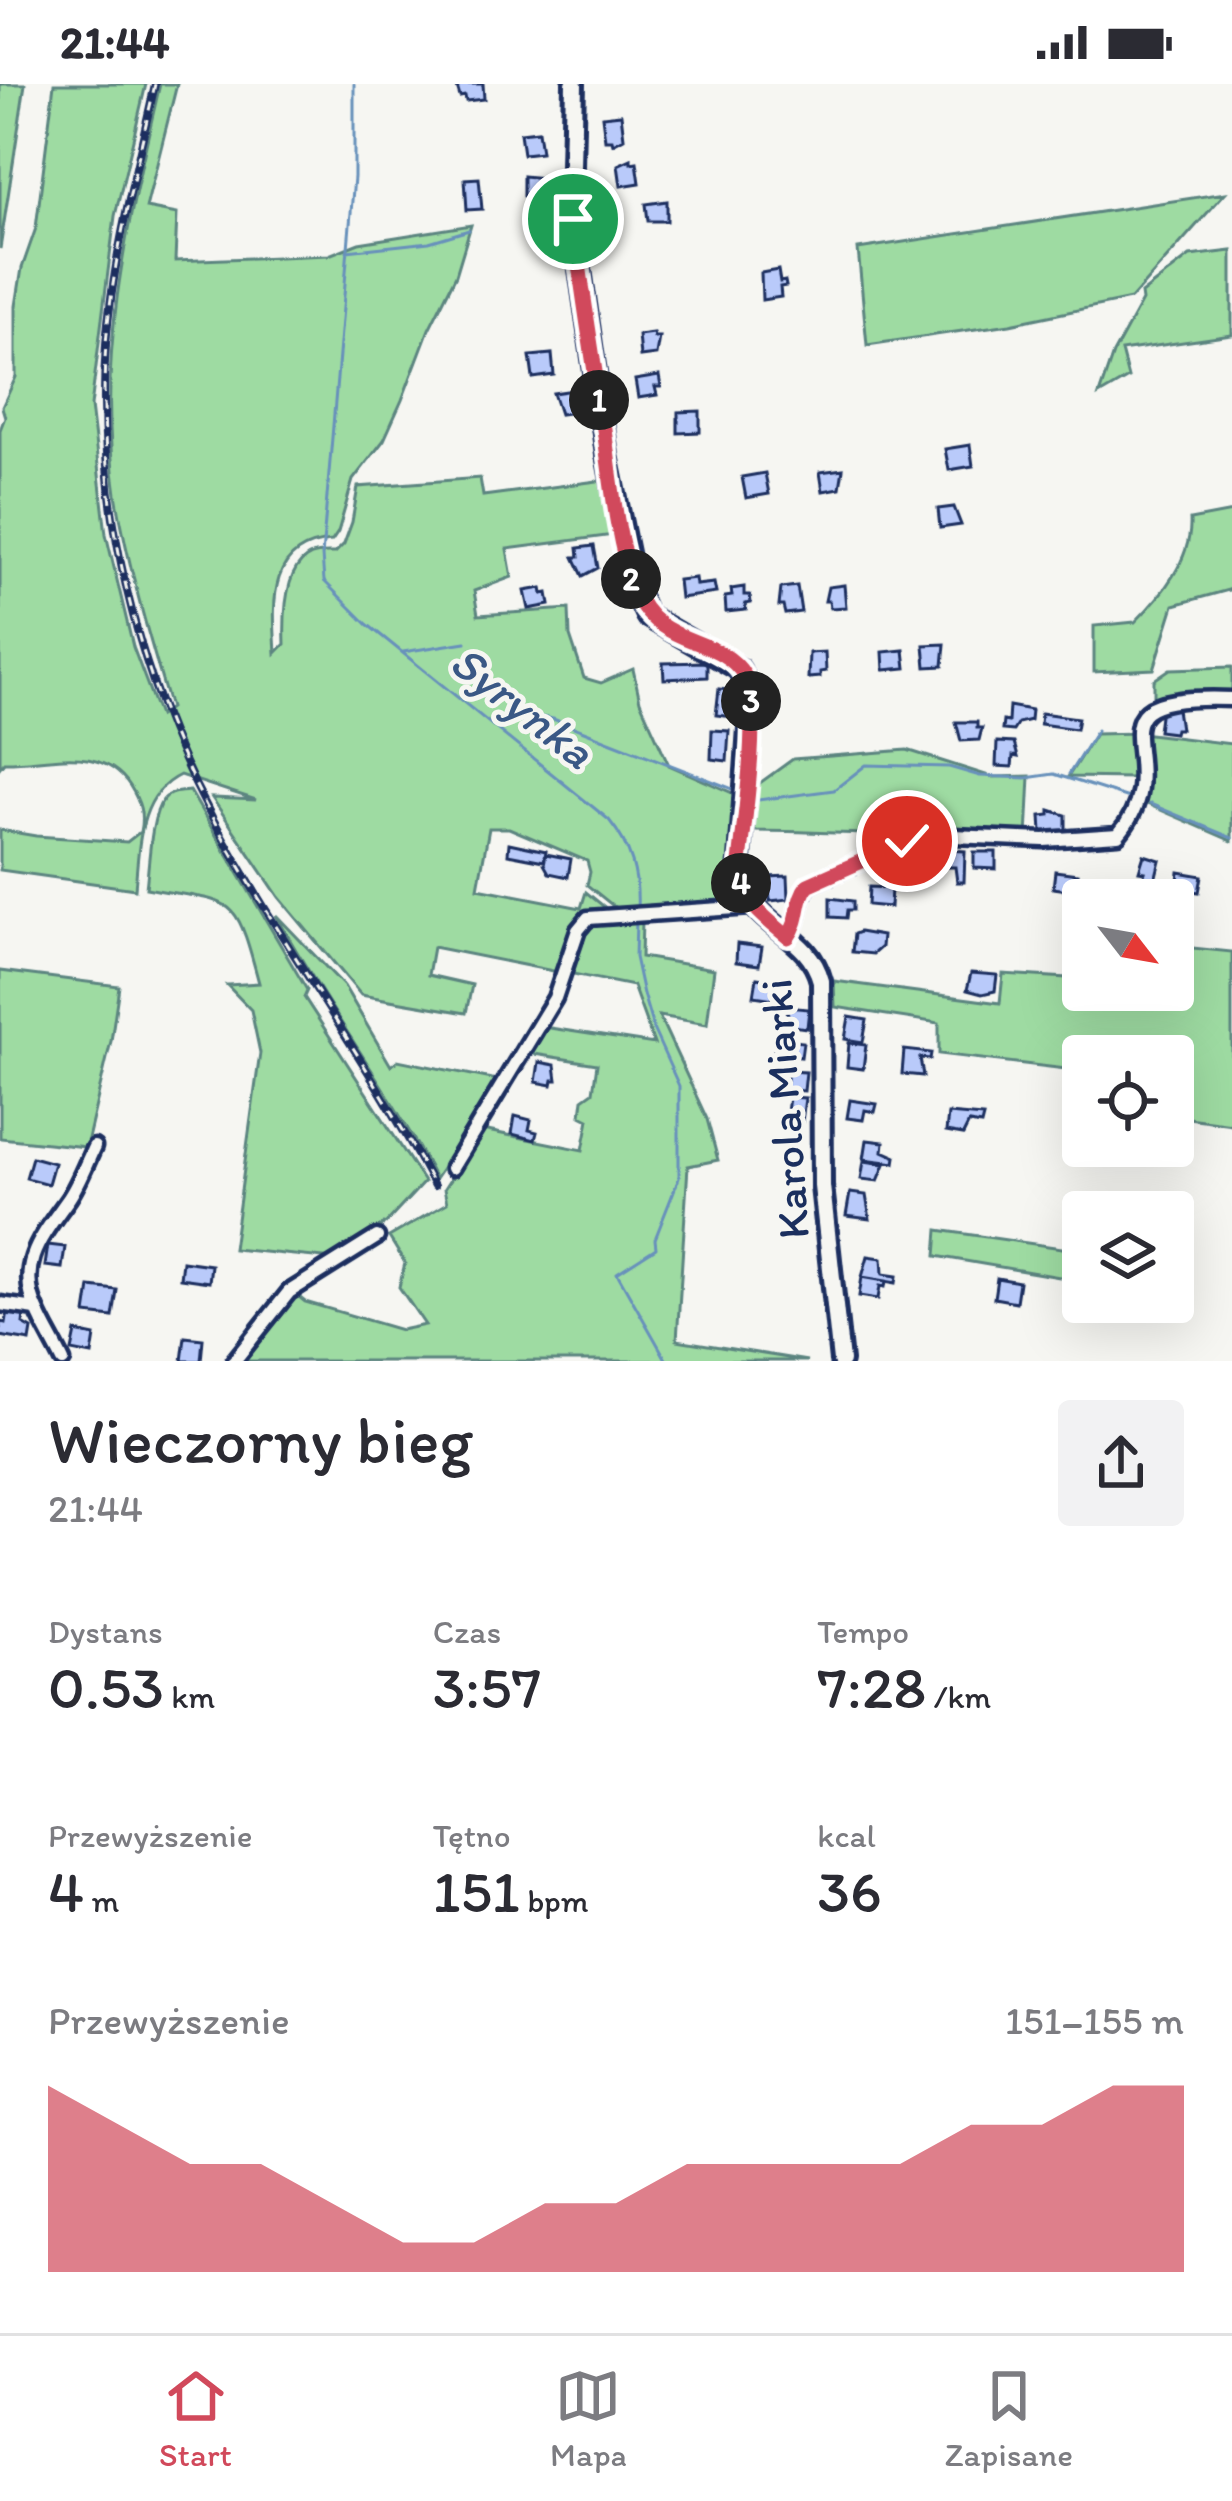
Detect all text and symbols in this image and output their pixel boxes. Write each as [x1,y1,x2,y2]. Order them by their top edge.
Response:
text: 21:44 [60,15,170,69]
pin [522,168,624,270]
icon: arrive [540,186,606,252]
pin: 1 [569,370,629,430]
text: 1 [591,380,607,419]
pin: 2 [601,549,661,609]
text: 2 [622,559,640,598]
water label: Syrynka [440,632,607,781]
pin: 3 [721,671,781,731]
text: 3 [742,681,760,720]
pin [856,790,958,892]
icon: check [874,808,940,874]
pin: 4 [711,853,771,913]
text: 4 [731,863,751,902]
north arrow [1062,879,1194,1011]
map controls [1062,879,1194,1323]
street label: Karola Miarki [748,977,820,1241]
button: locate [1062,1035,1194,1167]
button: layers [1062,1191,1194,1323]
text: Wieczorny bieg [48,1400,473,1480]
button: share [1058,1400,1184,1526]
text: 21:44 [48,1485,143,1532]
text: Dystans [48,1612,163,1651]
text: Czas [433,1612,501,1651]
text: Tempo [817,1612,909,1651]
text: 0.53 [48,1651,164,1723]
text: 3:57 [433,1651,541,1723]
text: 7:28 [817,1651,926,1723]
text: km [164,1677,215,1716]
text: /km [926,1677,991,1716]
text: Przewyższenie [48,1816,252,1855]
text: Tętno [433,1816,511,1855]
text: kcal [817,1816,876,1855]
text: 4 [48,1855,84,1927]
text: 151 [433,1855,520,1927]
text: 36 [817,1855,882,1927]
text: m [84,1881,119,1920]
text: bpm [520,1881,588,1920]
text: Przewyższenie [48,1997,290,2044]
text: 151–155 m [1005,1997,1184,2044]
tab: Start [159,2363,232,2474]
tab: Mapa [550,2363,627,2474]
tab: Zapisane [945,2363,1073,2474]

